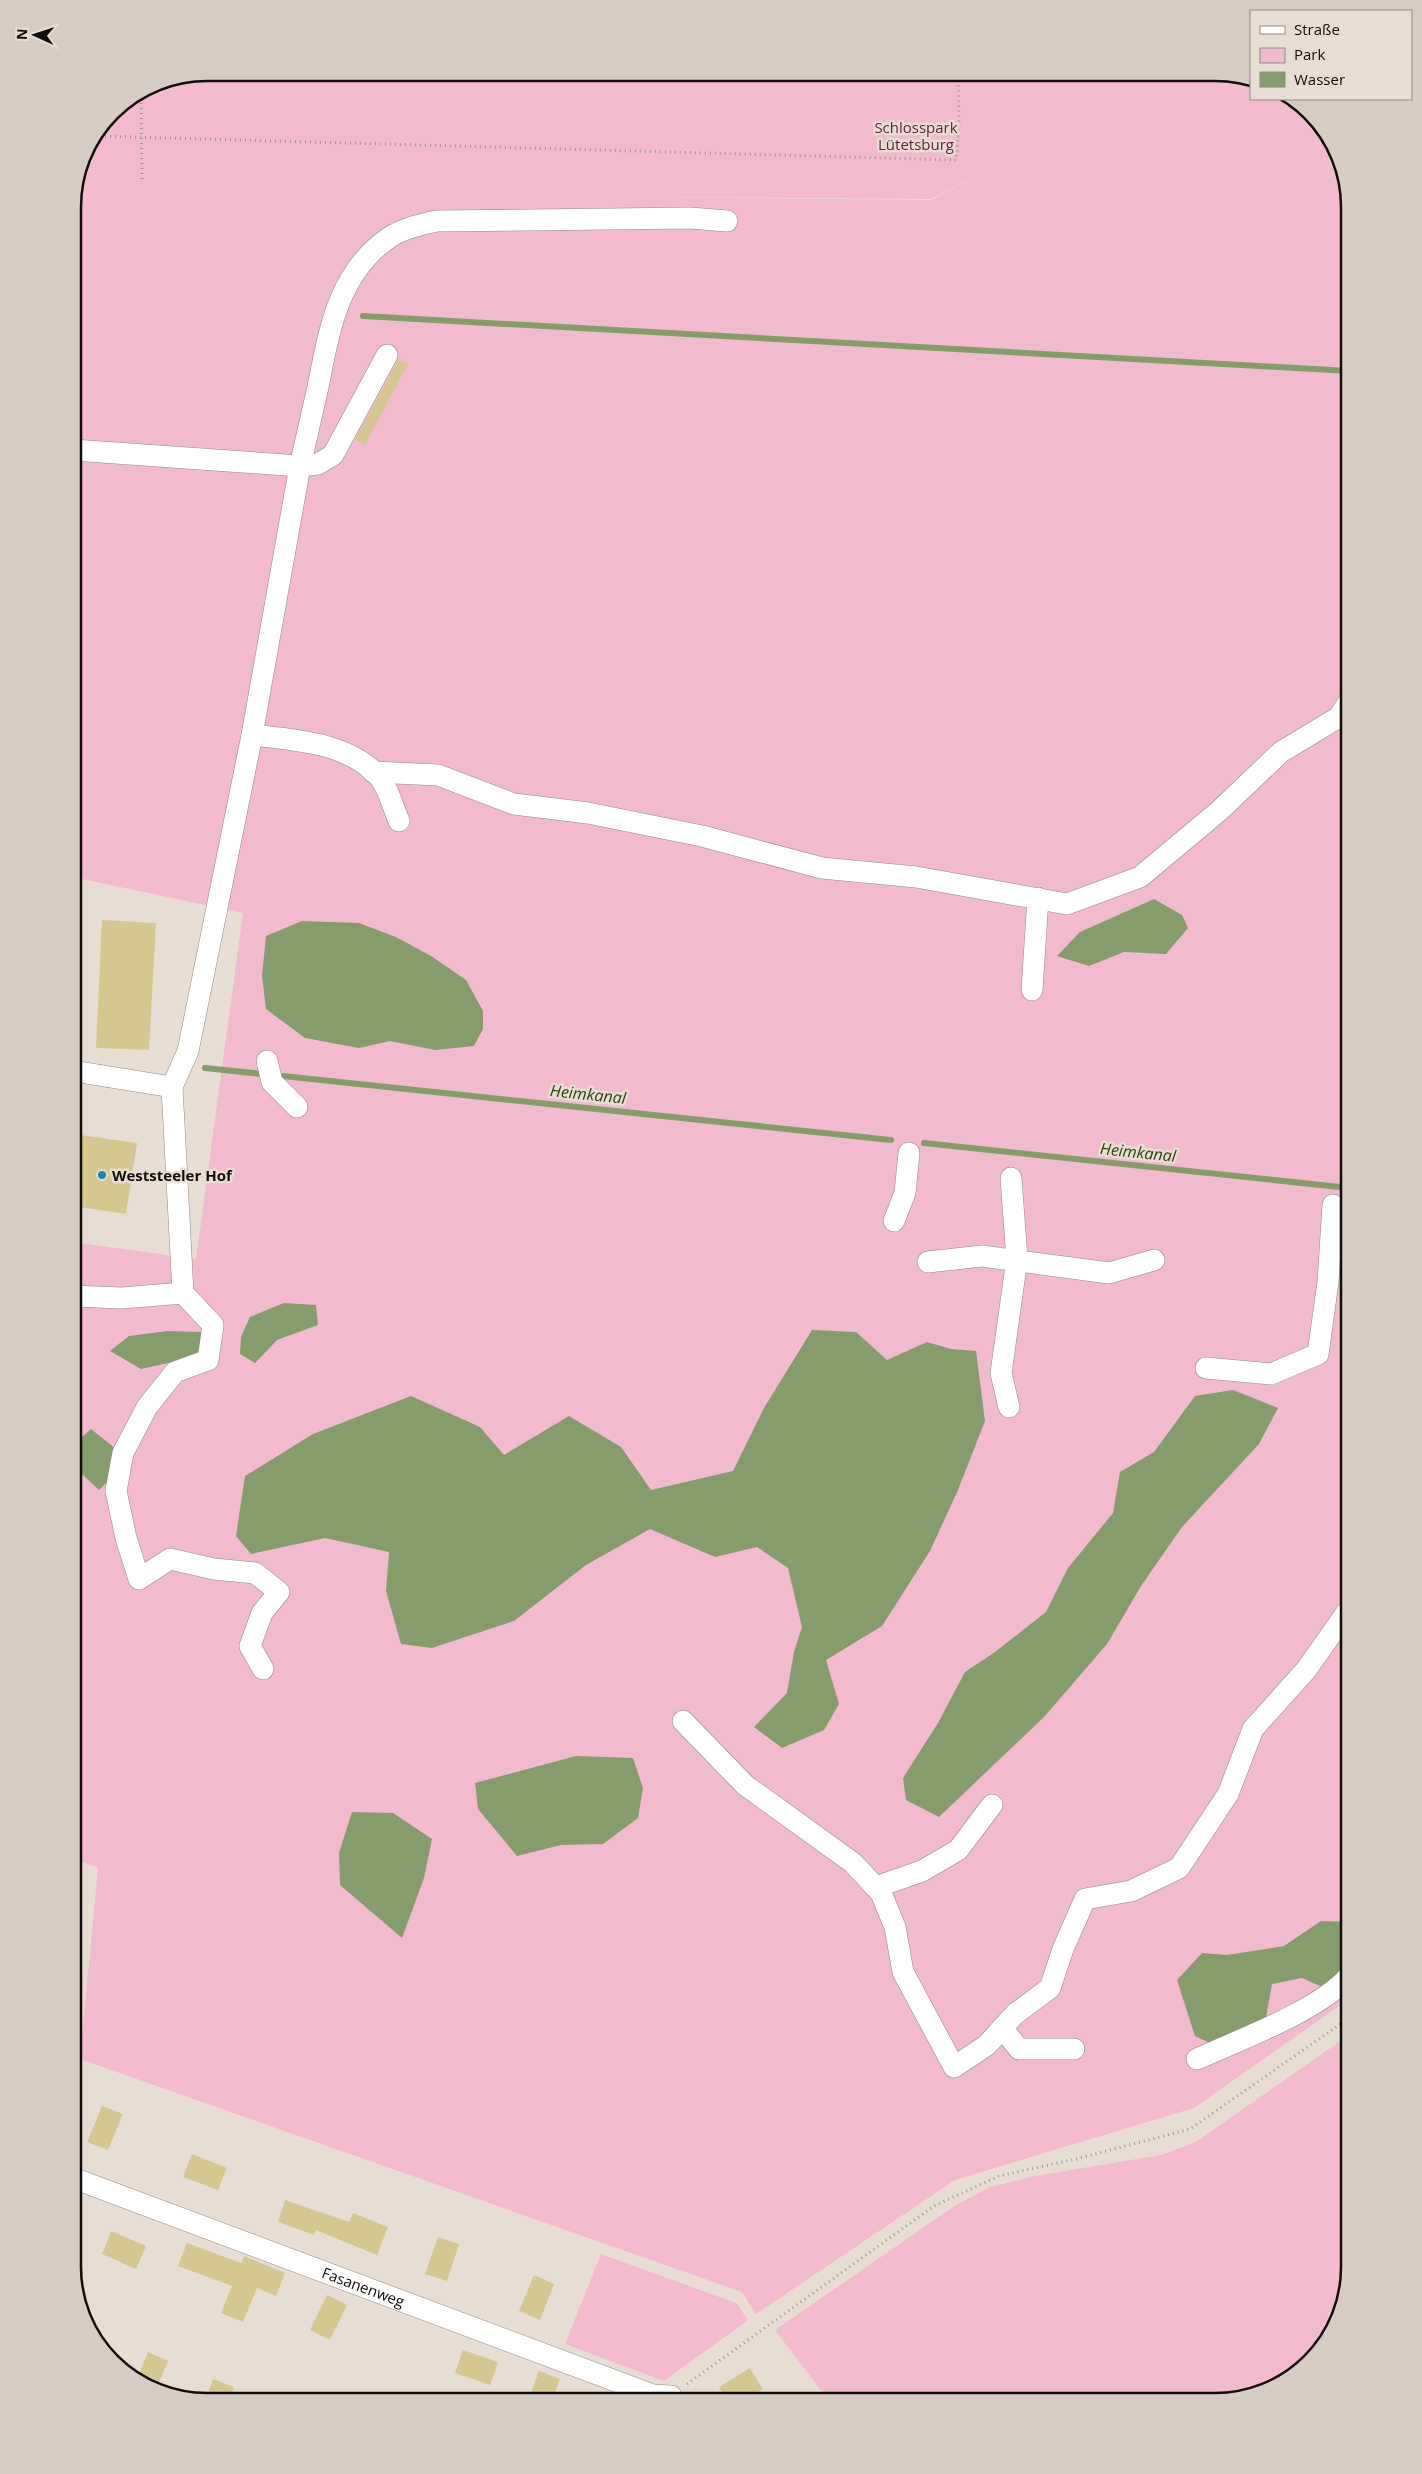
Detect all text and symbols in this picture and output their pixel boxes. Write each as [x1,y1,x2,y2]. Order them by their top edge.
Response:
north arrow [10,10,60,60]
legend [1250,10,1412,100]
text: Straße [1294,19,1340,39]
text: N [12,28,31,40]
text: Park [1294,44,1325,64]
text: Wasser [1294,69,1345,89]
park label: Schlosspark Lütetsburg [874,117,958,154]
water label: Heimkanal [549,1079,628,1109]
water label: Heimkanal [1099,1137,1178,1167]
place label: Weststeeler Hof [112,1165,233,1185]
marker: Weststeeler Hof [96,1169,108,1181]
street label: Fasanenweg [319,2262,407,2311]

